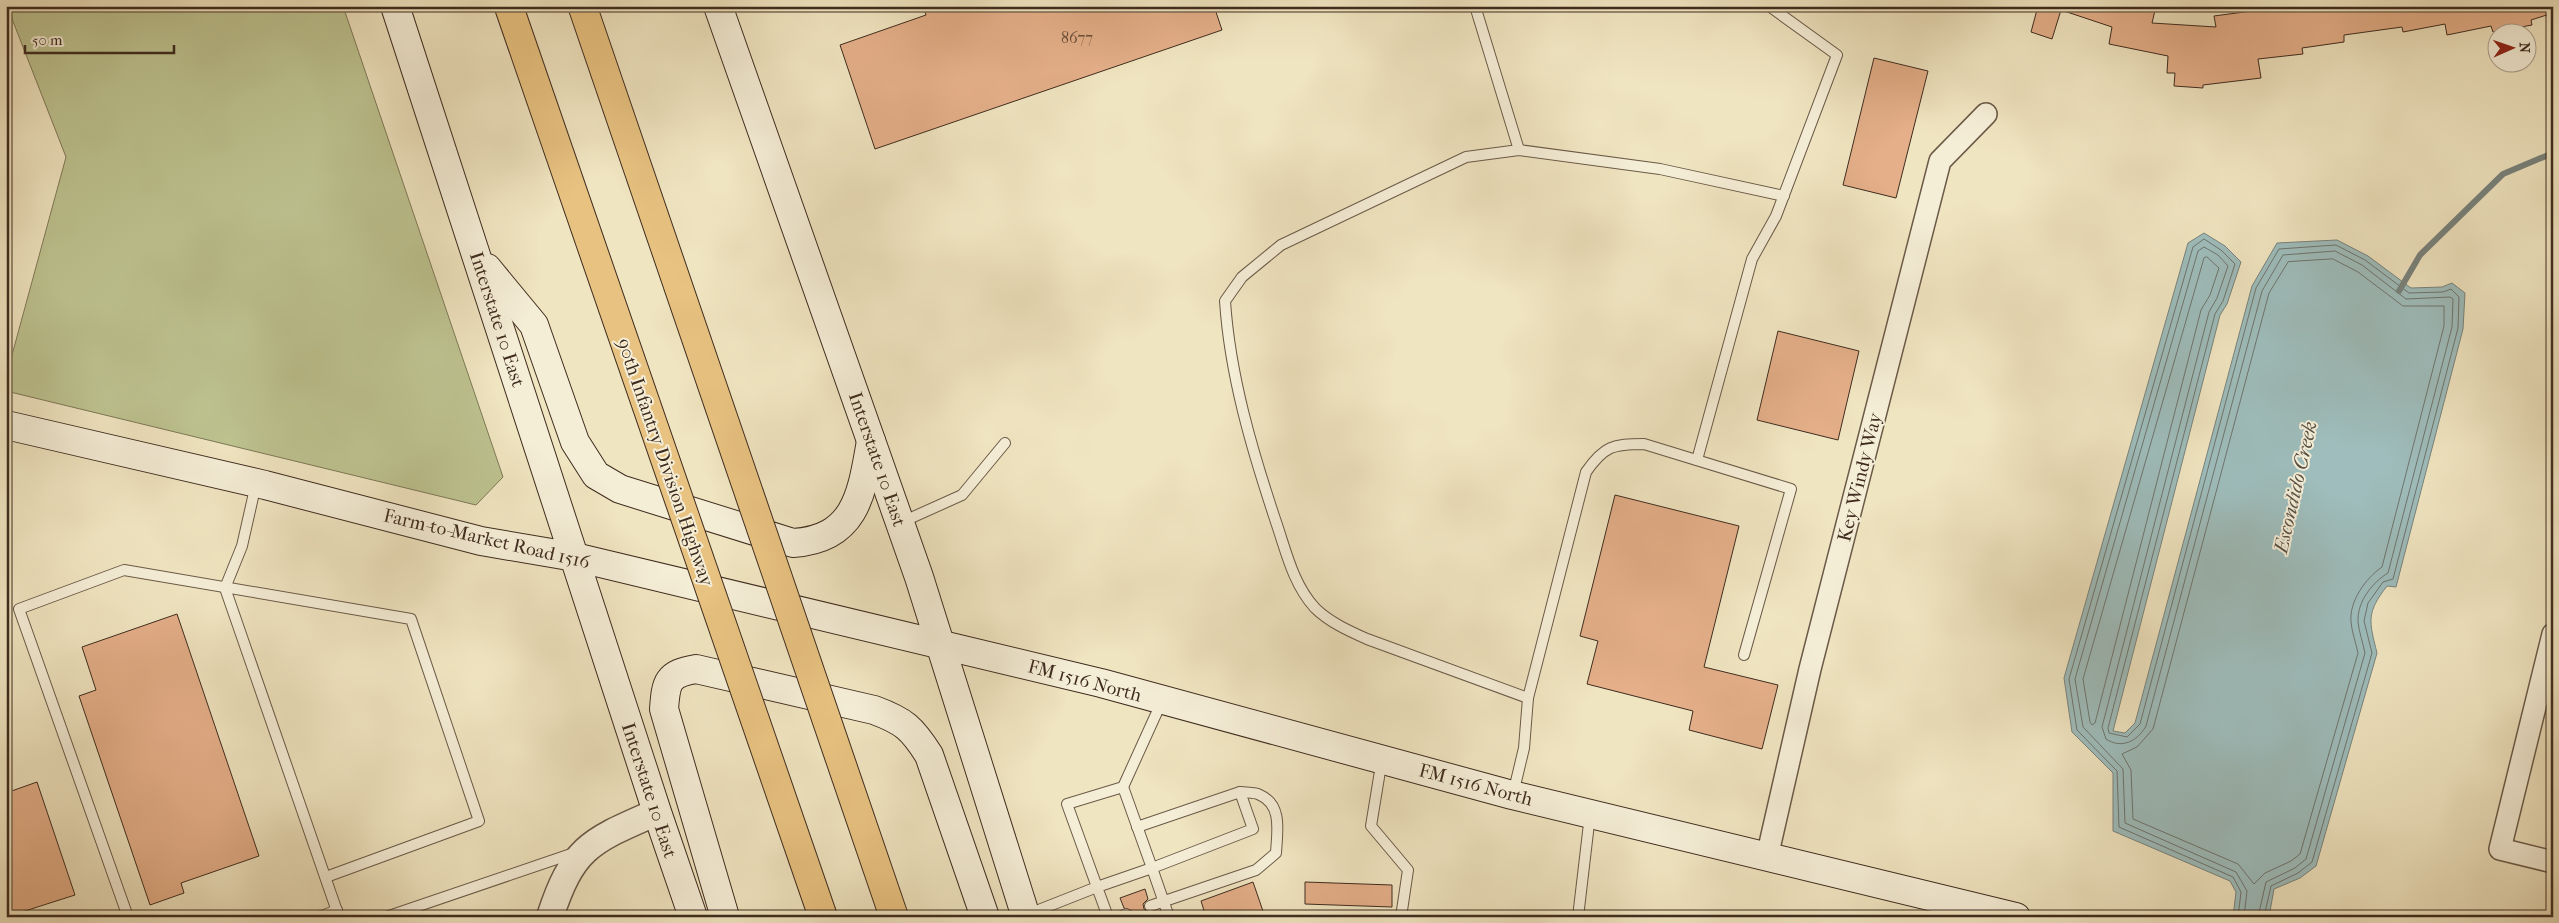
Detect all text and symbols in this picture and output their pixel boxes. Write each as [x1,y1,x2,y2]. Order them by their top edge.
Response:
scale bar [25,22,174,54]
north arrow [2486,22,2536,72]
house number: 8677 [1061,28,1093,47]
text: 50 m [32,31,63,49]
text: N [2516,42,2533,54]
street label: Interstate 10 East [465,249,529,390]
street label: 90th Infantry Division Highway [612,335,718,590]
street label: Interstate 10 East [844,389,910,530]
street label: Key Windy Way [1833,410,1887,544]
water label: Escondido Creek [2269,419,2322,556]
street label: Farm-to-Market Road 1516 [381,505,593,574]
street label: FM 1516 North [1025,655,1144,707]
street label: Interstate 10 East [617,720,681,861]
street label: FM 1516 North [1416,759,1535,811]

